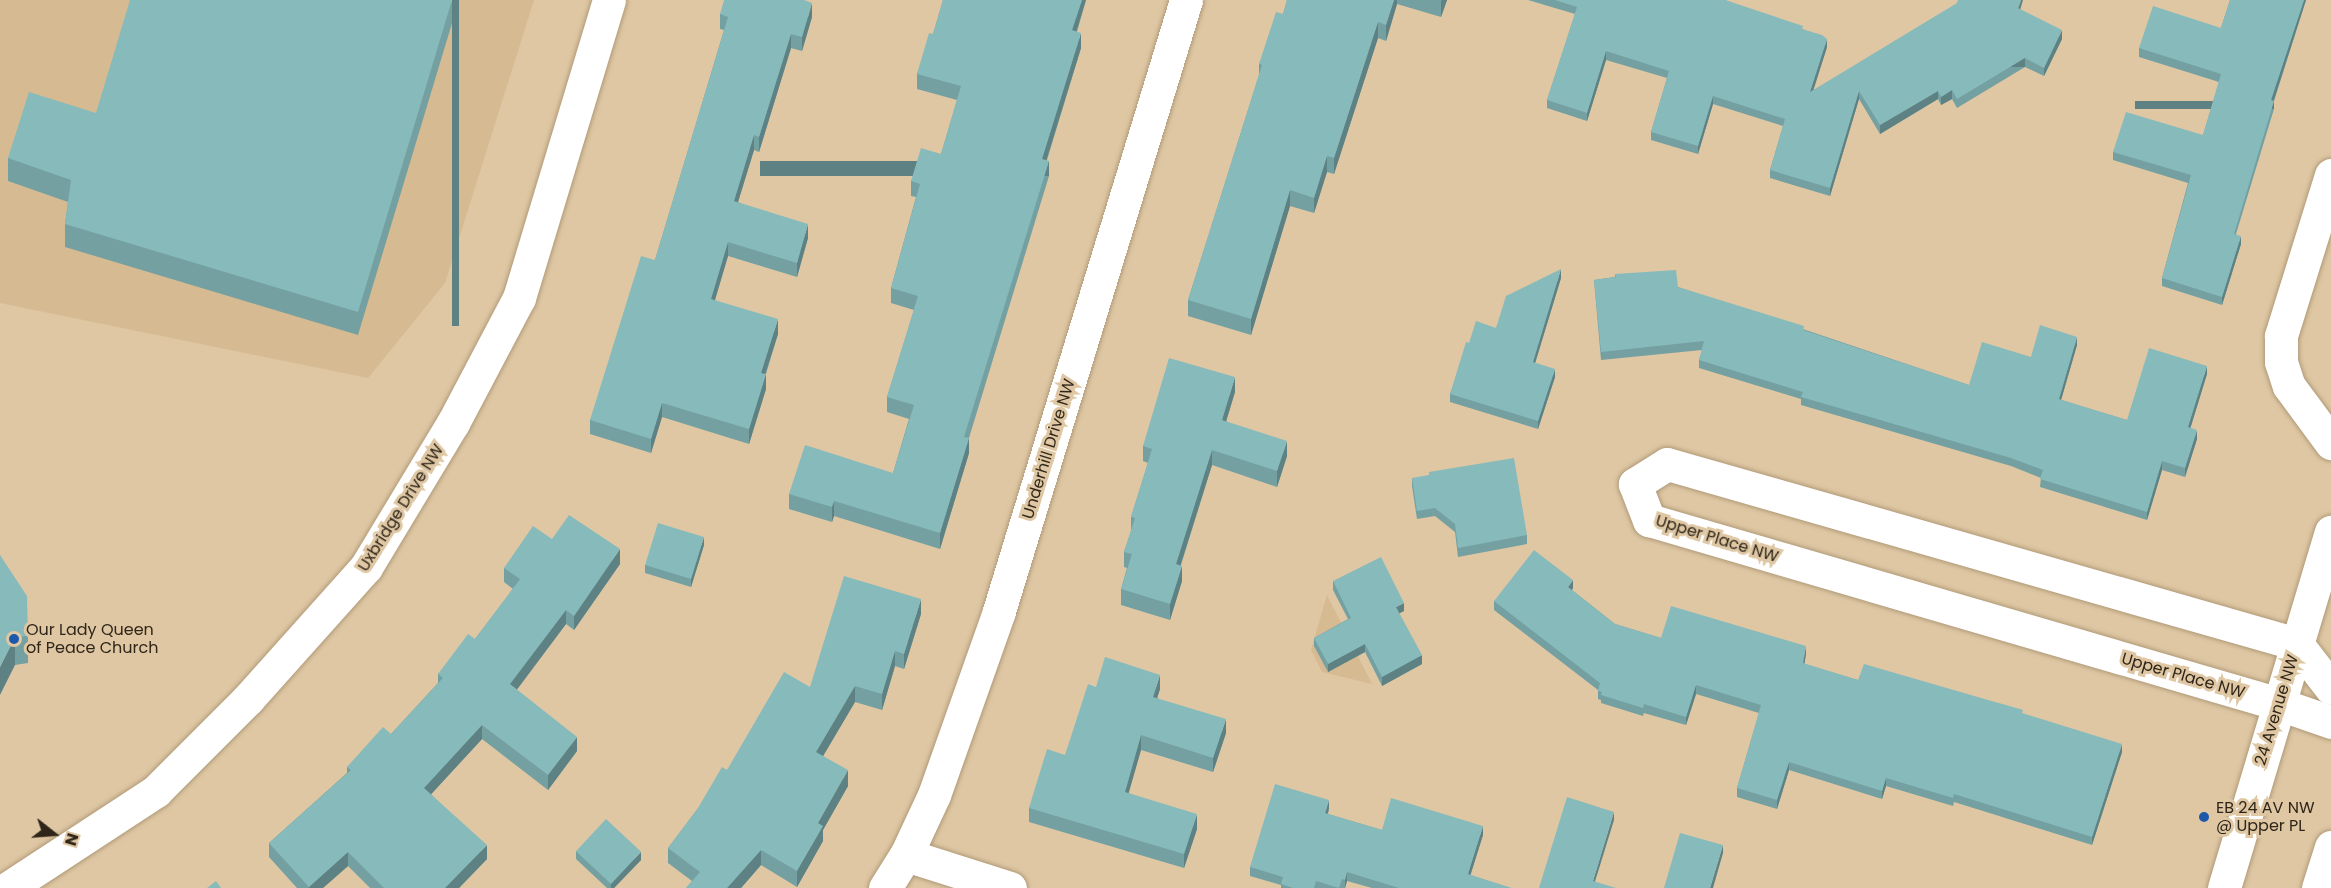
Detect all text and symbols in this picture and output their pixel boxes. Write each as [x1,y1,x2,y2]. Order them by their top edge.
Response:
street label: Underhill Drive NW [1019,377,1079,521]
street label: Uxbridge Drive NW [354,441,448,575]
street label: Upper Place NW [1653,511,1781,567]
place label: Our Lady Queen of Peace Church [26,620,158,658]
marker: Our Lady Queen of Peace Church [7,632,21,646]
street label: Upper Place NW [2119,649,2247,703]
street label: 24 Avenue NW [2251,652,2303,768]
place label: EB 24 AV NW @ Upper PL [2216,798,2315,836]
north arrow [24,804,84,864]
marker: EB 24 AV NW @ Upper PL [2197,810,2211,824]
text: N [59,830,84,849]

